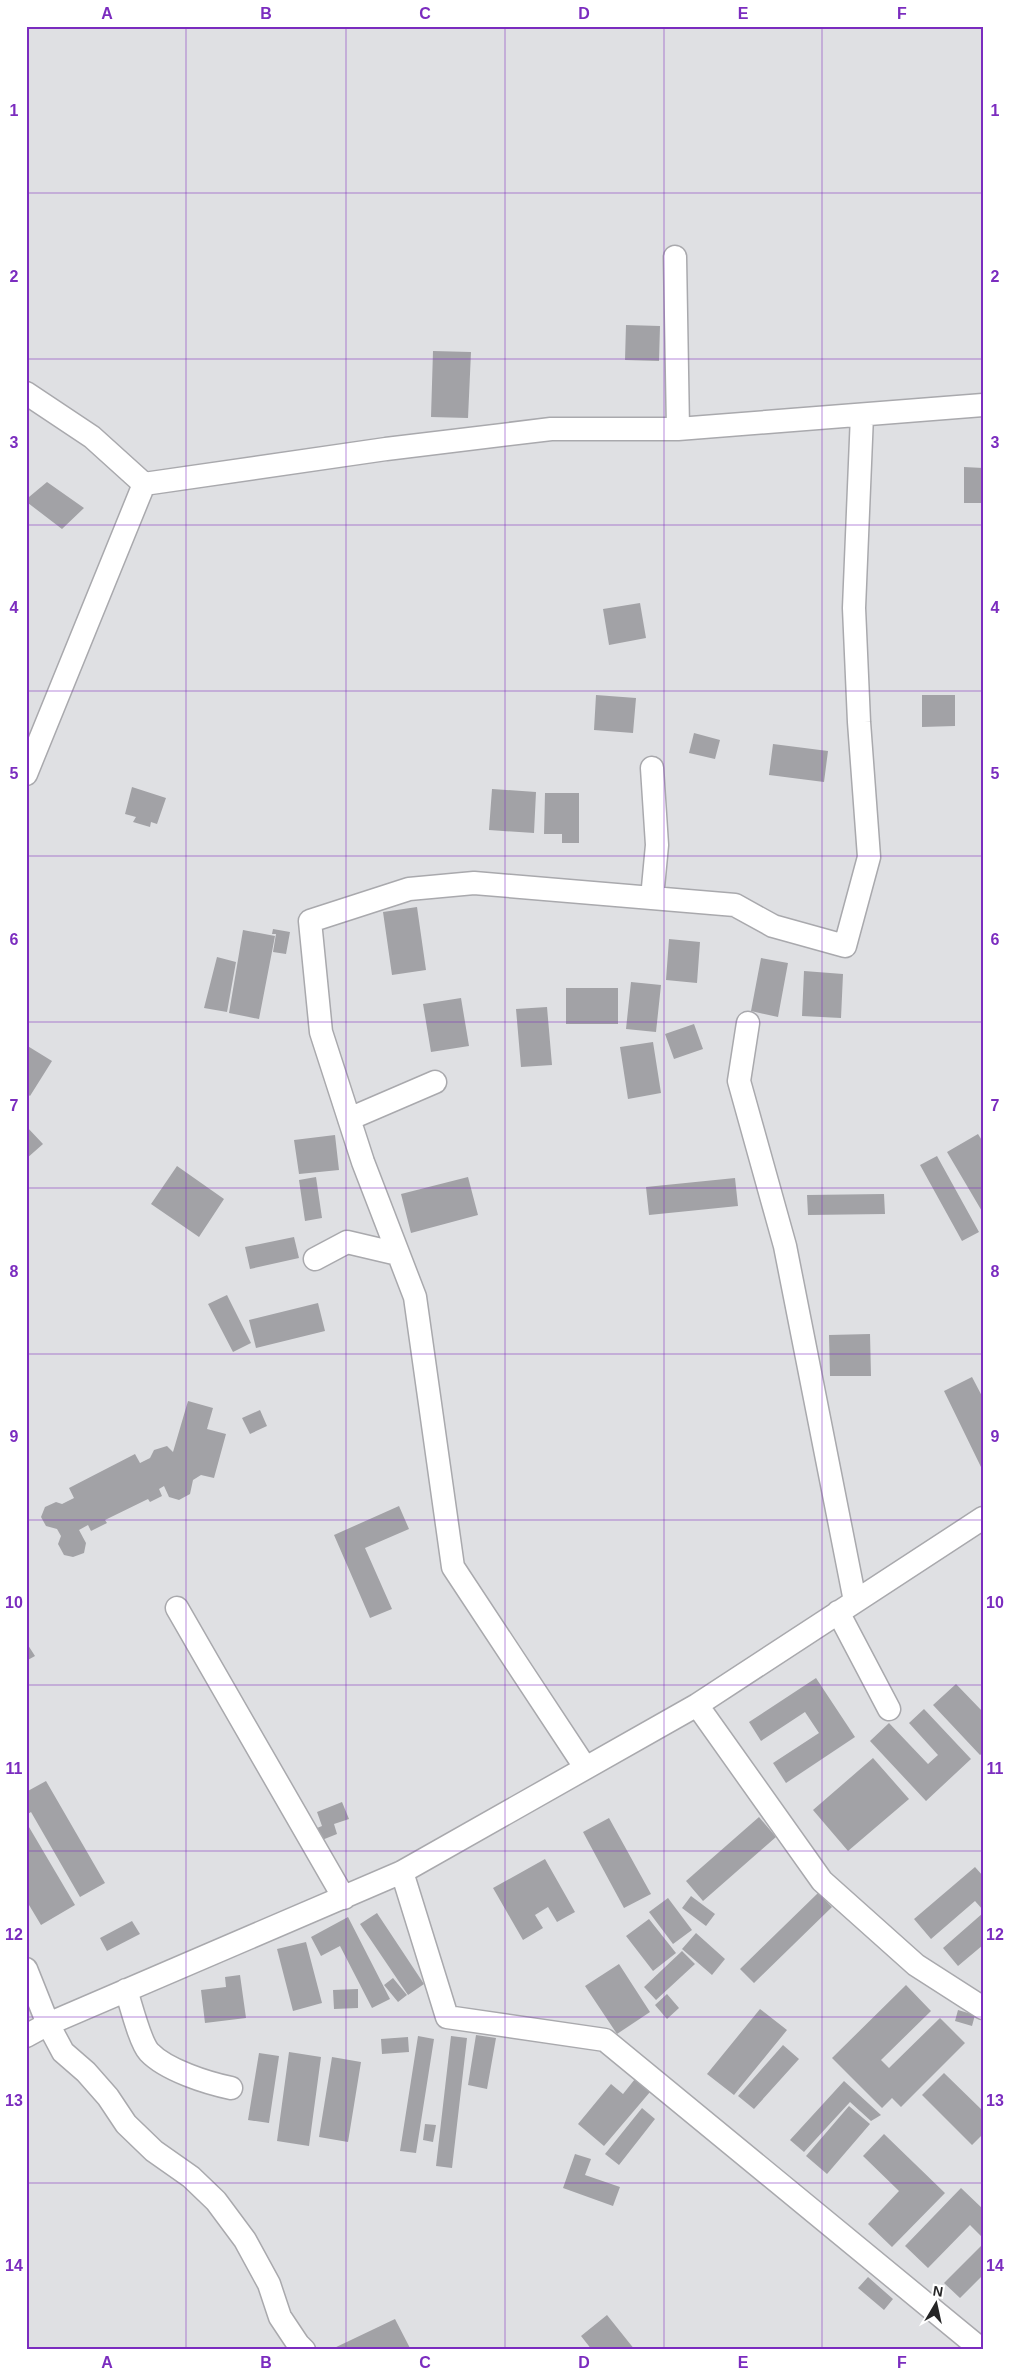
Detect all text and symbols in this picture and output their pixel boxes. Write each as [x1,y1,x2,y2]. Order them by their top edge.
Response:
text: A [101,5,113,22]
text: B [260,5,272,22]
text: C [419,5,431,22]
text: D [578,5,590,22]
text: E [738,5,749,22]
text: F [897,5,907,22]
text: 1 [10,102,19,119]
text: 1 [991,102,1000,119]
text: 2 [10,268,19,285]
text: 2 [991,268,1000,285]
text: 3 [10,434,19,451]
text: 3 [991,434,1000,451]
text: 4 [10,599,19,616]
text: 4 [991,599,1000,616]
text: 5 [10,765,19,782]
text: 5 [991,765,1000,782]
text: 6 [10,931,19,948]
text: 6 [991,931,1000,948]
text: 7 [10,1097,19,1114]
text: 7 [991,1097,1000,1114]
text: 8 [10,1263,19,1280]
text: 8 [991,1263,1000,1280]
text: 9 [10,1428,19,1445]
text: 9 [991,1428,1000,1445]
text: 10 [5,1594,23,1611]
text: 10 [986,1594,1004,1611]
text: 11 [6,1760,23,1777]
text: 11 [987,1760,1004,1777]
text: 12 [5,1926,23,1943]
text: 12 [986,1926,1004,1943]
text: 13 [5,2092,23,2109]
text: 13 [986,2092,1004,2109]
text: 14 [5,2257,23,2274]
text: 14 [986,2257,1004,2274]
north arrow [912,2278,962,2328]
text: N [932,2282,944,2300]
text: A [101,2354,113,2371]
text: B [260,2354,272,2371]
text: C [419,2354,431,2371]
text: D [578,2354,590,2371]
text: E [738,2354,749,2371]
text: F [897,2354,907,2371]

